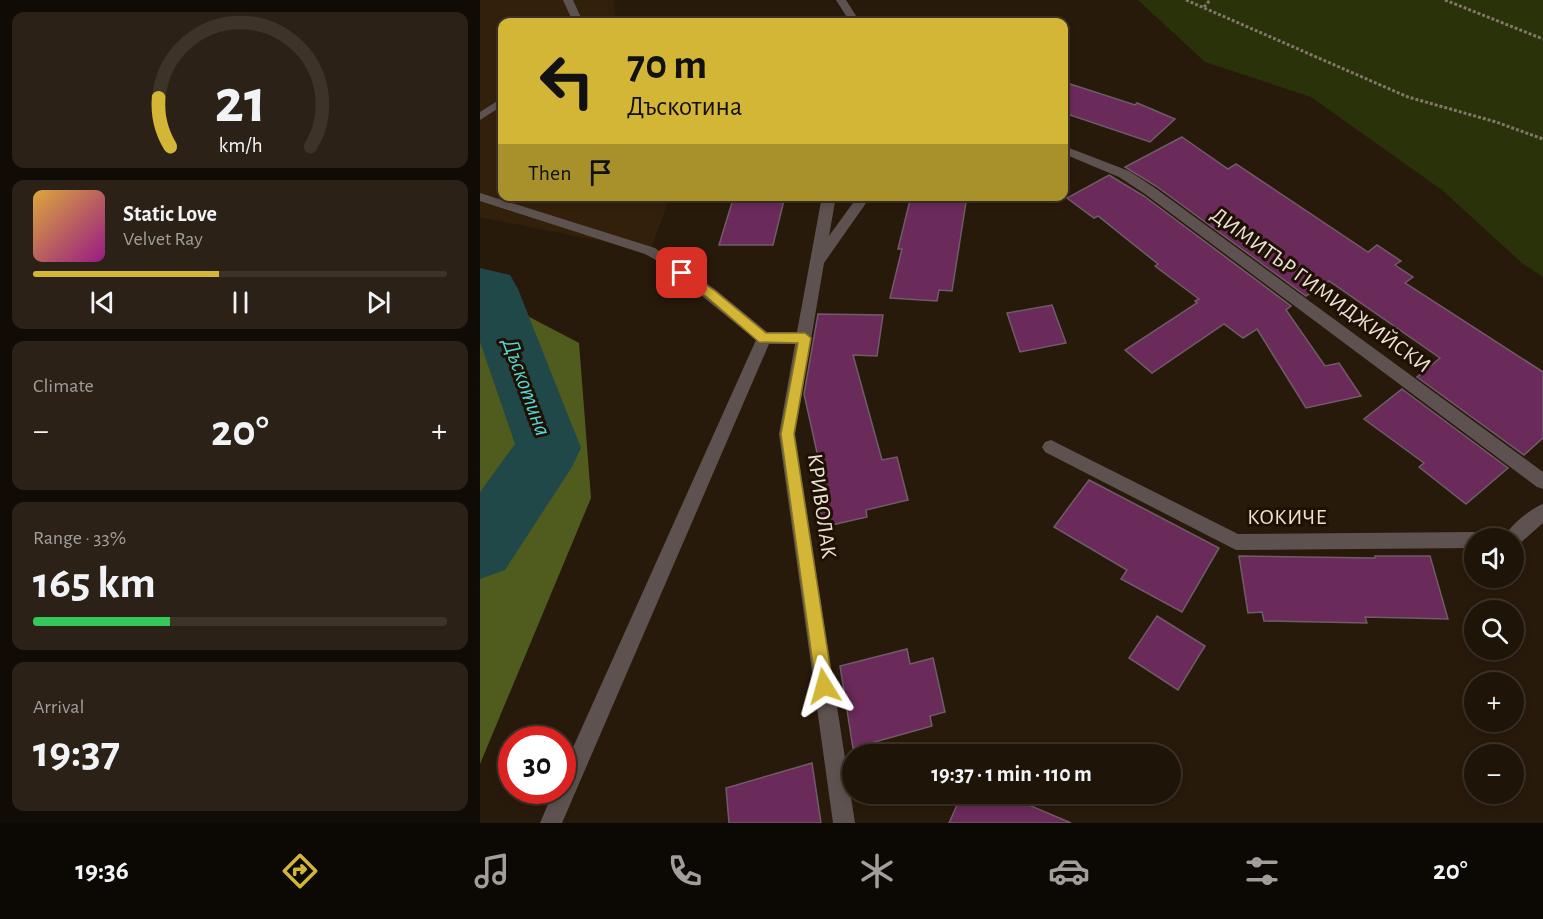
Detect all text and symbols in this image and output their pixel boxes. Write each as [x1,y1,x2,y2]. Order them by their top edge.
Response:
icon: left [528,42,606,120]
text: 70 m [627,44,707,86]
text: 21 [214,71,266,133]
text: Дъскотина [627,93,742,120]
text: km/h [218,135,262,156]
icon: arrive [584,156,617,189]
text: Then [528,162,572,184]
text: Static Love [123,203,217,225]
street label: ДИМИТЪР ГИМИДЖИЙСКИ [1207,203,1435,377]
text: Velvet Ray [123,229,203,249]
pin [656,247,707,298]
icon: arrive [665,256,698,289]
icon: previous [86,286,119,319]
icon: pause [224,286,257,319]
icon: next [362,286,395,319]
water label: Дъскотина [497,334,555,439]
text: Climate [33,376,94,396]
text: 20° [211,409,269,454]
text: − [33,415,49,448]
text: + [431,415,447,448]
street label: КРИВОЛАК [804,452,840,560]
street label: КОКИЧЕ [1247,506,1327,528]
text: Range · 33% [33,528,126,548]
map controls [1464,528,1524,804]
button: sound [1464,528,1524,588]
text: 165 km [33,561,156,606]
button: search [1464,600,1524,660]
position arrow [792,654,856,718]
button: + [1464,672,1524,732]
text: Arrival [33,697,84,717]
speed limit sign: 30 [498,726,576,804]
text: 19:37 [33,730,120,775]
button: − [1464,744,1524,804]
text: 19:37 · 1 min · 110 m [931,763,1092,785]
icon: directions [279,850,321,892]
icon: music [471,850,513,892]
icon: phone [664,850,706,892]
icon: climate [856,850,898,892]
icon: car [1048,850,1090,892]
icon: filters [1241,850,1283,892]
text: 19:36 [75,857,129,884]
text: 20° [1433,857,1468,884]

